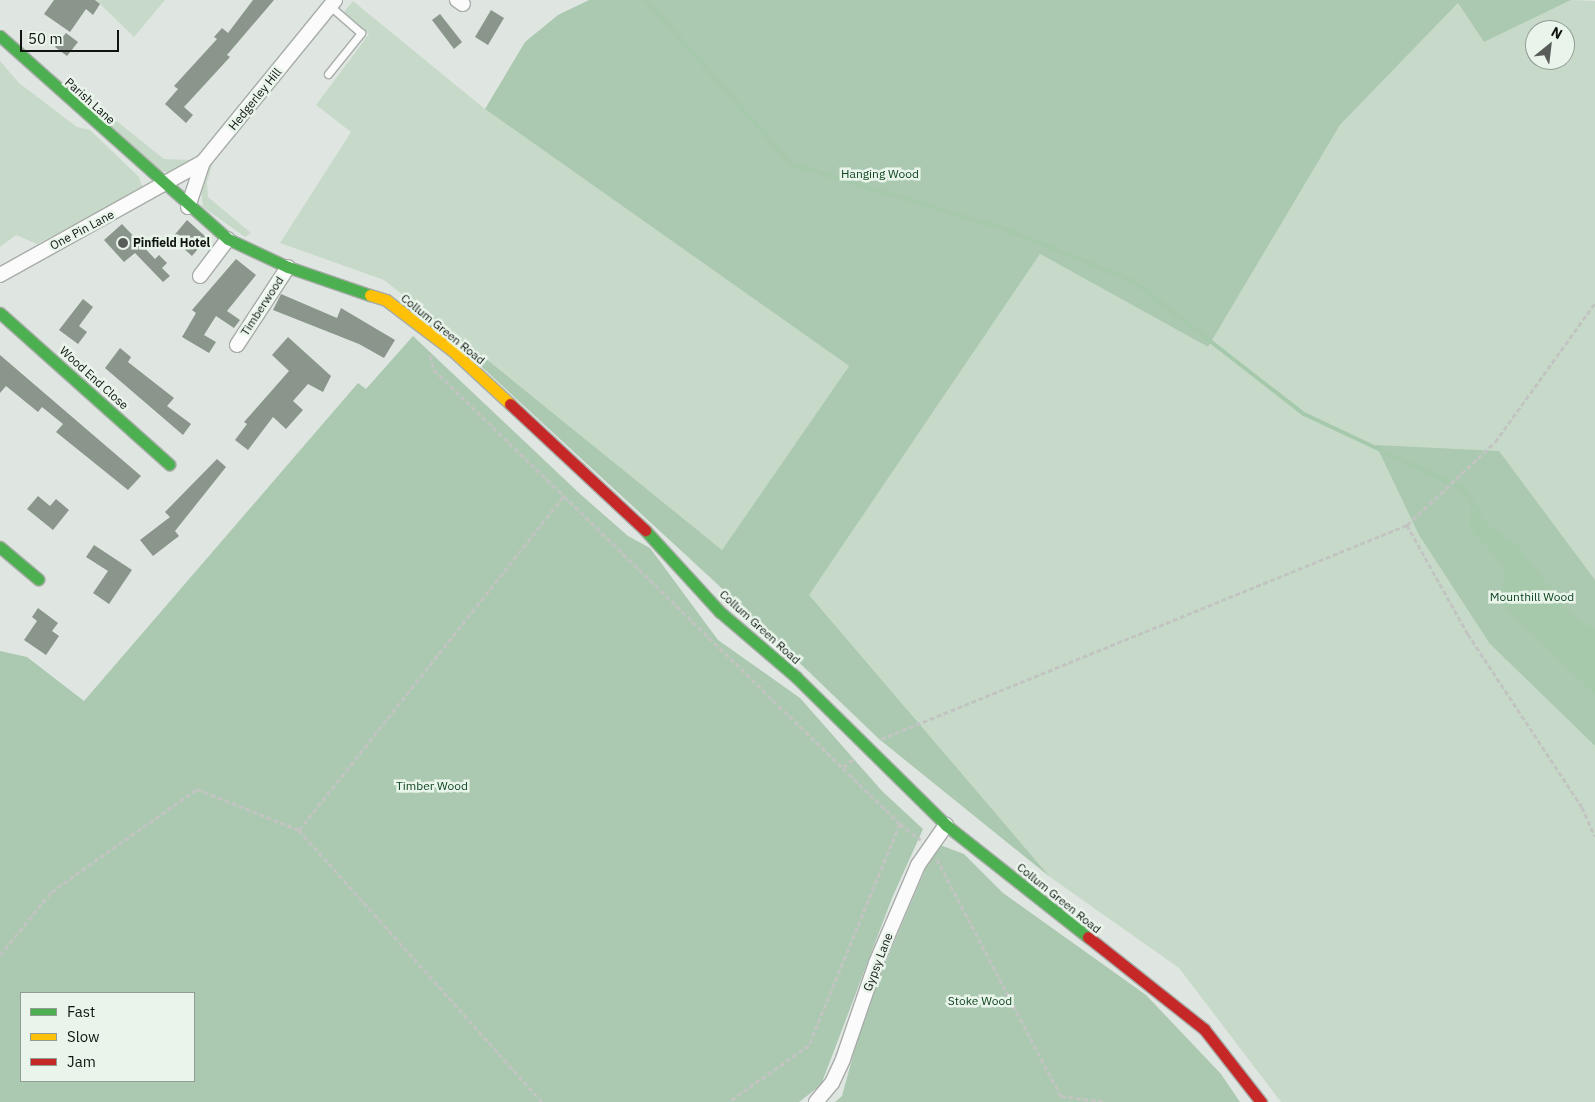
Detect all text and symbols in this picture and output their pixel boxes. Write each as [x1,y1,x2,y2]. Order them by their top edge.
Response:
scale bar [22,20,121,52]
north arrow [1525,20,1575,70]
text: N [1548,22,1566,43]
text: 50 m [28,29,63,48]
street label: Hedgerley Hill [226,65,284,133]
street label: Parish Lane [62,75,118,127]
park label: Hanging Wood [841,167,919,181]
street label: One Pin Lane [48,207,116,253]
place label: Pinfield Hotel [133,236,210,250]
marker: Pinfield Hotel [117,237,129,249]
street label: Timberwood [237,274,287,338]
street label: Collum Green Road [398,291,488,367]
street label: Wood End Close [57,343,131,413]
street label: Collum Green Road [717,587,803,667]
park label: Mounthill Wood [1490,590,1574,604]
park label: Timber Wood [396,779,468,793]
street label: Collum Green Road [1014,860,1104,936]
street label: Gypsy Lane [860,931,896,993]
legend [20,992,195,1082]
park label: Stoke Wood [948,994,1012,1008]
text: Fast [67,1002,95,1021]
text: Slow [67,1027,100,1046]
text: Jam [67,1052,96,1071]

